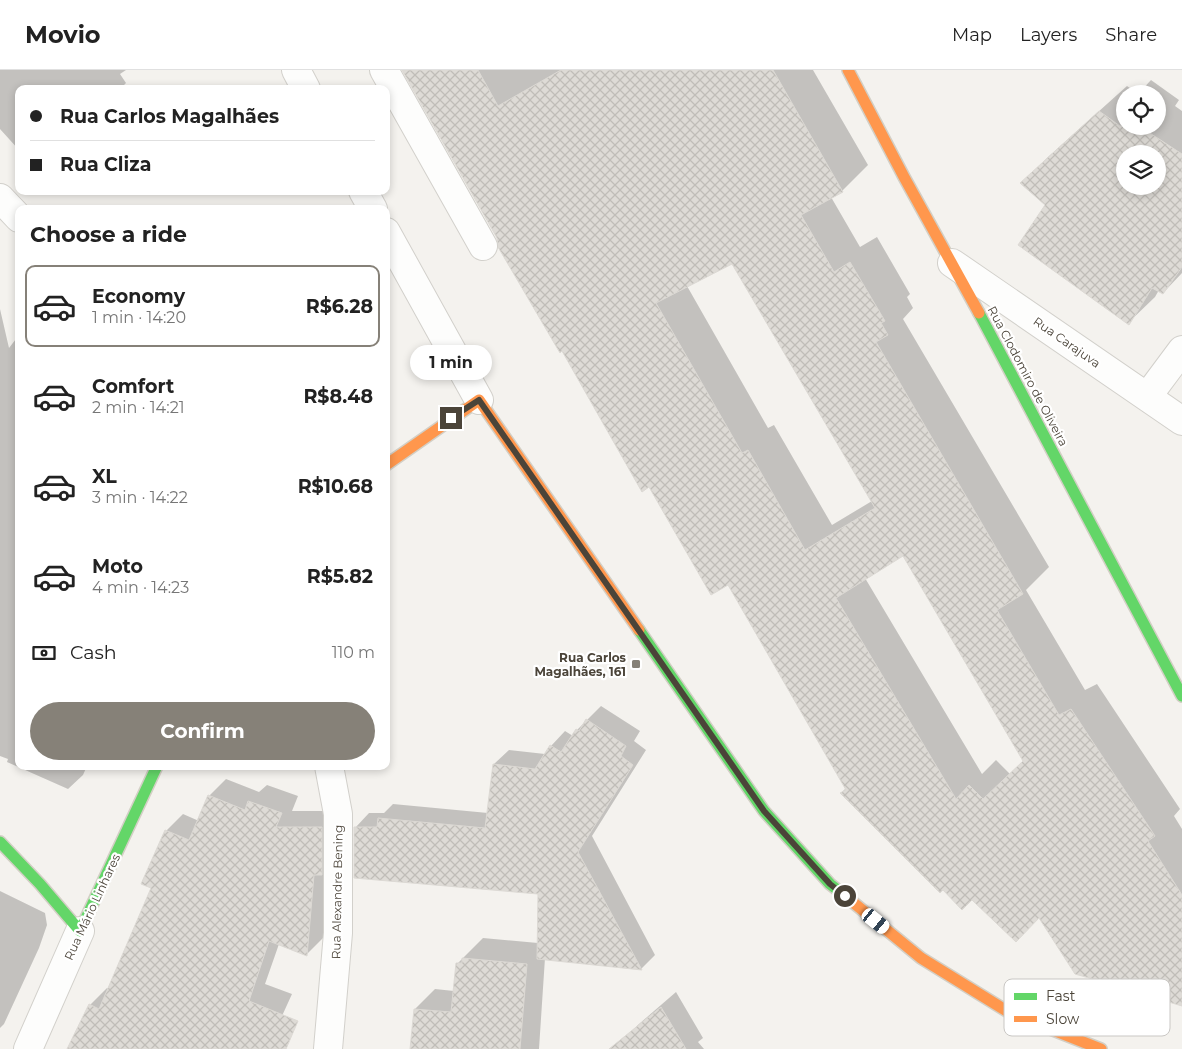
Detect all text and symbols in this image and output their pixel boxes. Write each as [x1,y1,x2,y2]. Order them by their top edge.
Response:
text: Movio [25,20,101,49]
text: Map [952,24,992,46]
text: Layers [1020,24,1077,46]
text: Share [1105,24,1157,46]
map controls [1116,85,1166,195]
button: locate [1116,85,1166,135]
text: Rua Carlos Magalhães [60,105,279,128]
button: layers [1116,145,1166,195]
text: Rua Cliza [60,153,151,176]
text: Choose a ride [30,221,187,248]
icon: car [32,284,77,329]
text: Economy [92,285,185,308]
text: R$6.28 [306,295,373,318]
street label: Rua Clodomiro de Oliveira [985,303,1071,449]
text: 1 min · 14:20 [92,308,186,327]
street label: Rua Carajuva [1031,313,1103,371]
callout: 1 min [410,346,492,380]
text: 1 min [429,353,473,372]
icon: car [32,374,77,419]
text: Comfort [92,375,174,398]
text: R$8.48 [303,385,373,408]
text: 2 min · 14:21 [92,398,185,417]
route end [440,407,462,429]
icon: car [32,464,77,509]
text: XL [92,465,117,488]
text: R$10.68 [298,475,373,498]
text: 3 min · 14:22 [92,488,188,507]
icon: car [32,554,77,599]
text: Moto [92,555,143,578]
text: R$5.82 [307,565,373,588]
text: 4 min · 14:23 [92,578,189,597]
icon: cash [30,639,58,667]
text: Cash [70,641,117,664]
text: 110 m [332,643,375,662]
place label: Rua Carlos Magalhães, 161 [534,650,627,679]
marker: Rua Carlos Magalhães, 161 [630,658,642,670]
button: Confirm [30,702,375,760]
street label: Rua Alexandre Bening [328,825,346,959]
street label: Rua Mário Linhares [61,851,123,963]
route start [834,885,856,907]
car [859,906,892,936]
legend [1004,979,1170,1036]
text: Fast [1046,987,1076,1005]
text: Slow [1046,1010,1080,1028]

